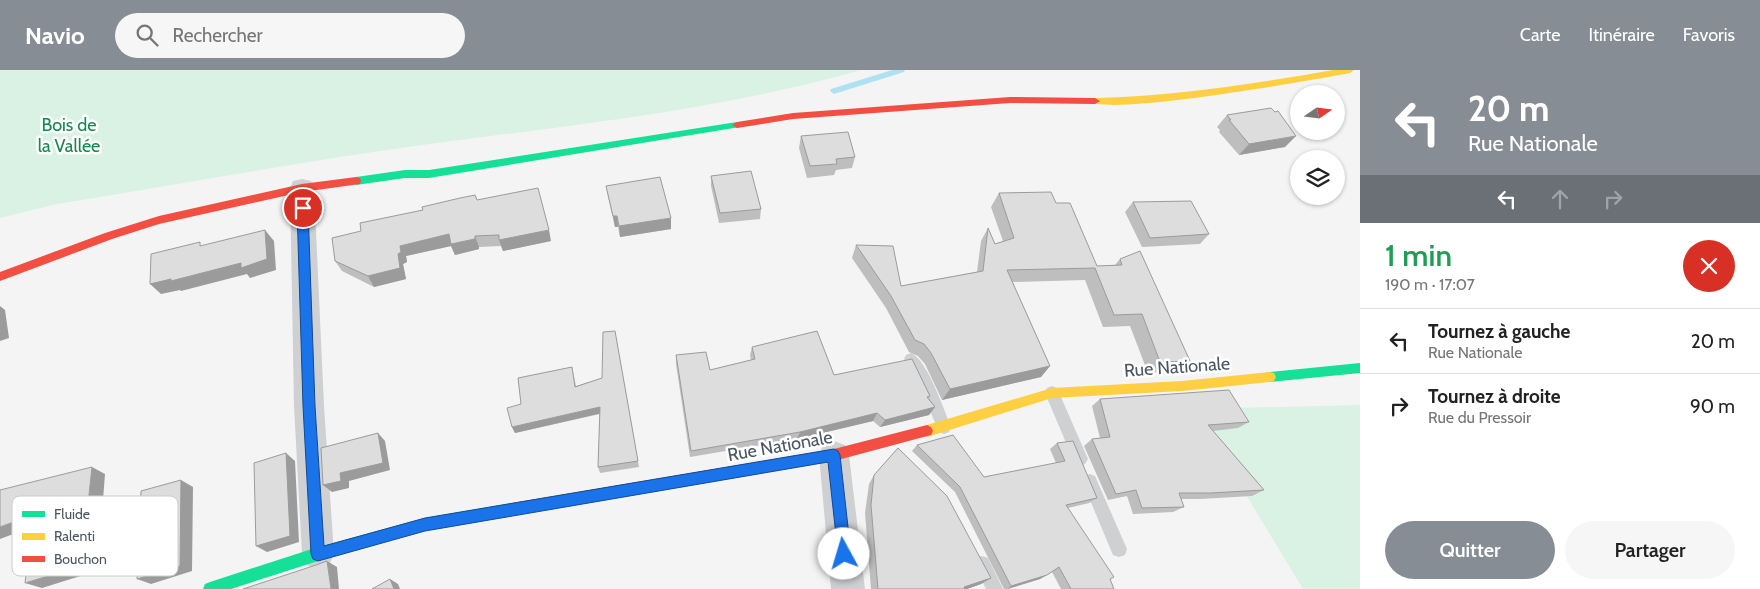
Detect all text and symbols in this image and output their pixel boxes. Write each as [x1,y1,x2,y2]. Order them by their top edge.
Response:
search box [115,13,465,58]
text: Navio [25,21,85,50]
icon: search [133,21,161,49]
text: Rechercher [173,24,262,47]
text: Carte [1520,24,1560,46]
text: Itinéraire [1588,24,1655,46]
text: Favoris [1683,24,1735,46]
north arrow [1290,85,1345,140]
map controls [1290,85,1345,205]
text: 20 m [1468,87,1550,130]
icon: left [1385,90,1450,155]
park label: Bois de la Vallée [38,114,100,157]
text: Rue Nationale [1468,130,1598,157]
button: layers [1290,150,1345,205]
icon: left [1493,185,1521,213]
icon: ahead [1546,185,1574,213]
icon: right [1599,185,1627,213]
pin [282,187,324,229]
icon: arrive [289,194,317,222]
text: 1 min [1385,237,1452,274]
button: close [1683,240,1735,292]
text: 190 m · 17:07 [1385,275,1475,294]
text: Tournez à gauche [1428,320,1570,343]
icon: left [1385,327,1413,355]
text: 20 m [1691,330,1735,353]
text: Rue Nationale [1428,343,1522,362]
street label: Rue Nationale [1123,352,1231,382]
text: Tournez à droite [1428,385,1561,408]
icon: right [1385,392,1413,420]
text: 90 m [1690,395,1735,418]
text: Rue du Pressoir [1428,408,1531,427]
street label: Rue Nationale [726,426,834,466]
legend [12,496,178,576]
text: Fluide [54,505,90,523]
button: Quitter [1385,521,1555,579]
button: Partager [1565,521,1735,579]
text: Ralenti [54,527,95,545]
position arrow [817,527,869,579]
text: Bouchon [54,550,107,568]

